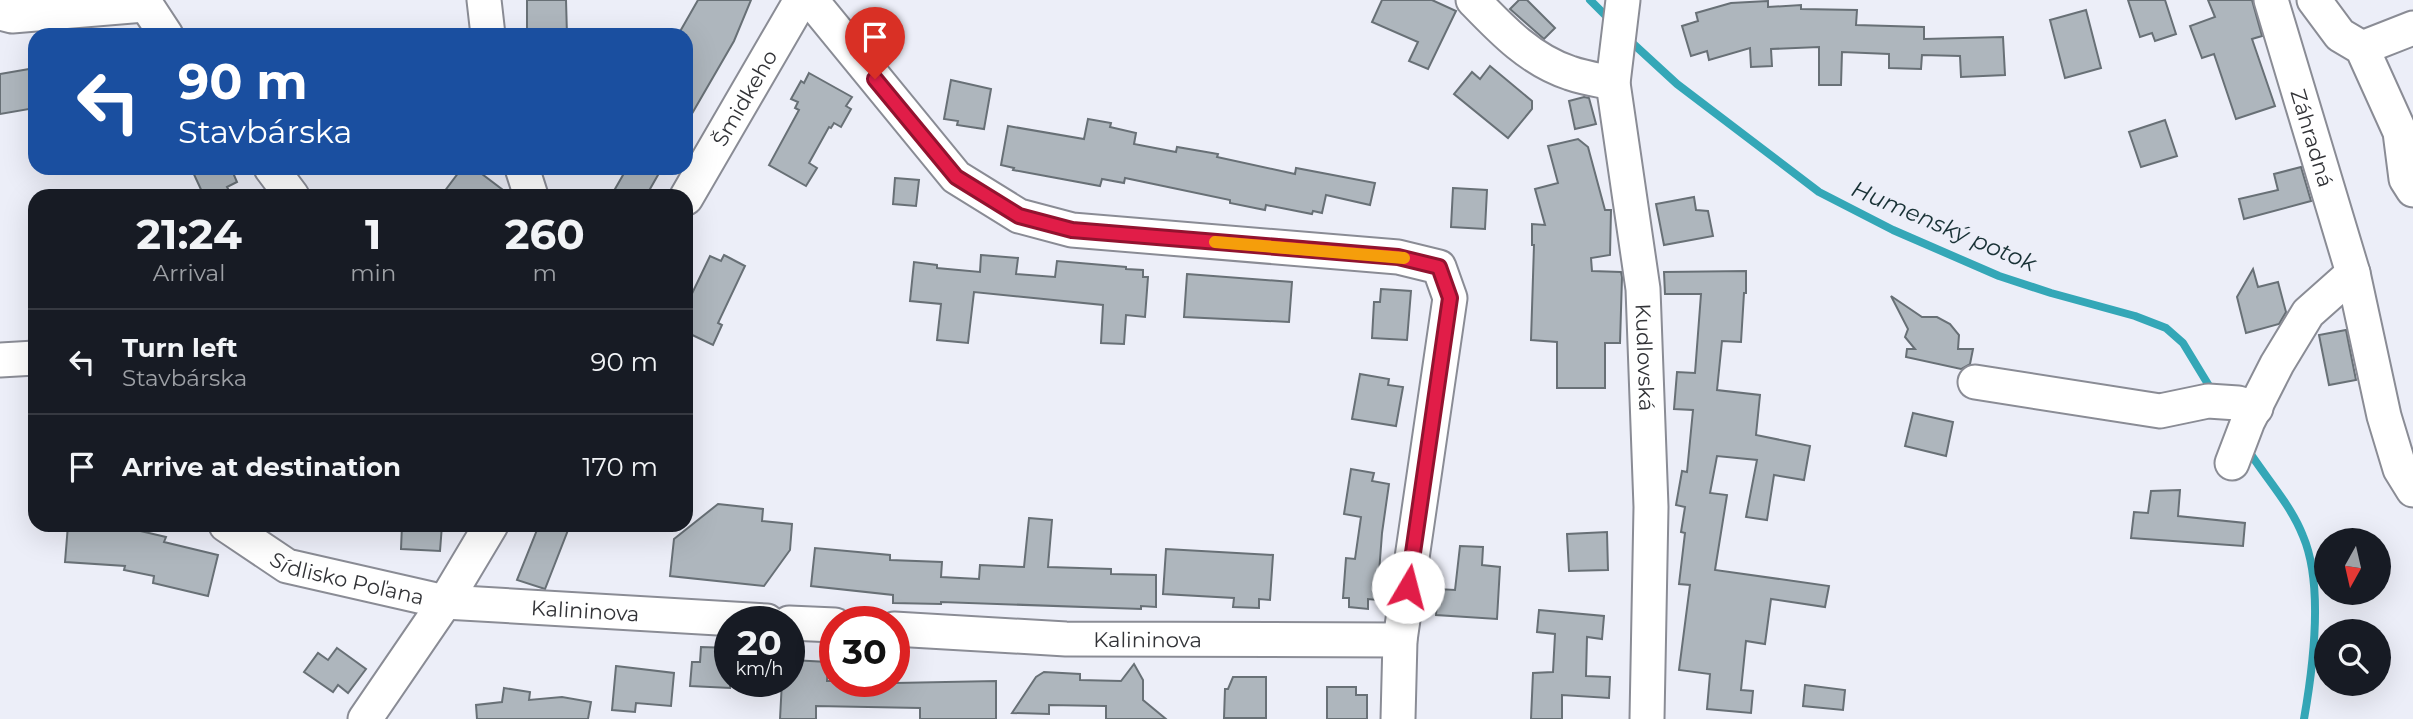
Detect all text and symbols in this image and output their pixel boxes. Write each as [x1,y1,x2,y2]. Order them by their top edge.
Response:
pin [845,7,905,79]
icon: arrive [856,18,894,56]
street label: Šmidkeho [707,45,782,150]
text: 90 m [178,52,308,111]
icon: left [63,56,154,147]
street label: Záhradná [2286,86,2339,190]
text: Stavbárska [178,112,352,151]
water label: Humenský potok [1847,174,2042,278]
text: 21:24 [136,208,242,260]
text: 1 [365,208,381,260]
text: 260 [505,208,585,260]
text: Arrival [153,259,225,287]
text: min [350,259,396,287]
text: m [532,259,557,287]
street label: Kudlovská [1631,303,1660,411]
text: Turn left [122,332,238,364]
icon: left [63,343,101,381]
text: 90 m [591,346,658,378]
text: Stavbárska [122,364,247,392]
icon: arrive [63,448,101,486]
text: Arrive at destination [122,451,401,483]
text: 170 m [582,451,658,483]
north arrow [2314,528,2390,606]
map controls [2314,528,2391,696]
street label: Sídlisko Poľana [266,546,427,609]
position arrow [1371,550,1445,624]
street label: Kalininova [530,595,640,626]
speed limit sign: 30 [819,606,910,697]
button: search [2314,619,2391,696]
text: 20 [737,621,782,664]
street label: Kalininova [1093,627,1202,652]
text: km/h [735,658,784,680]

